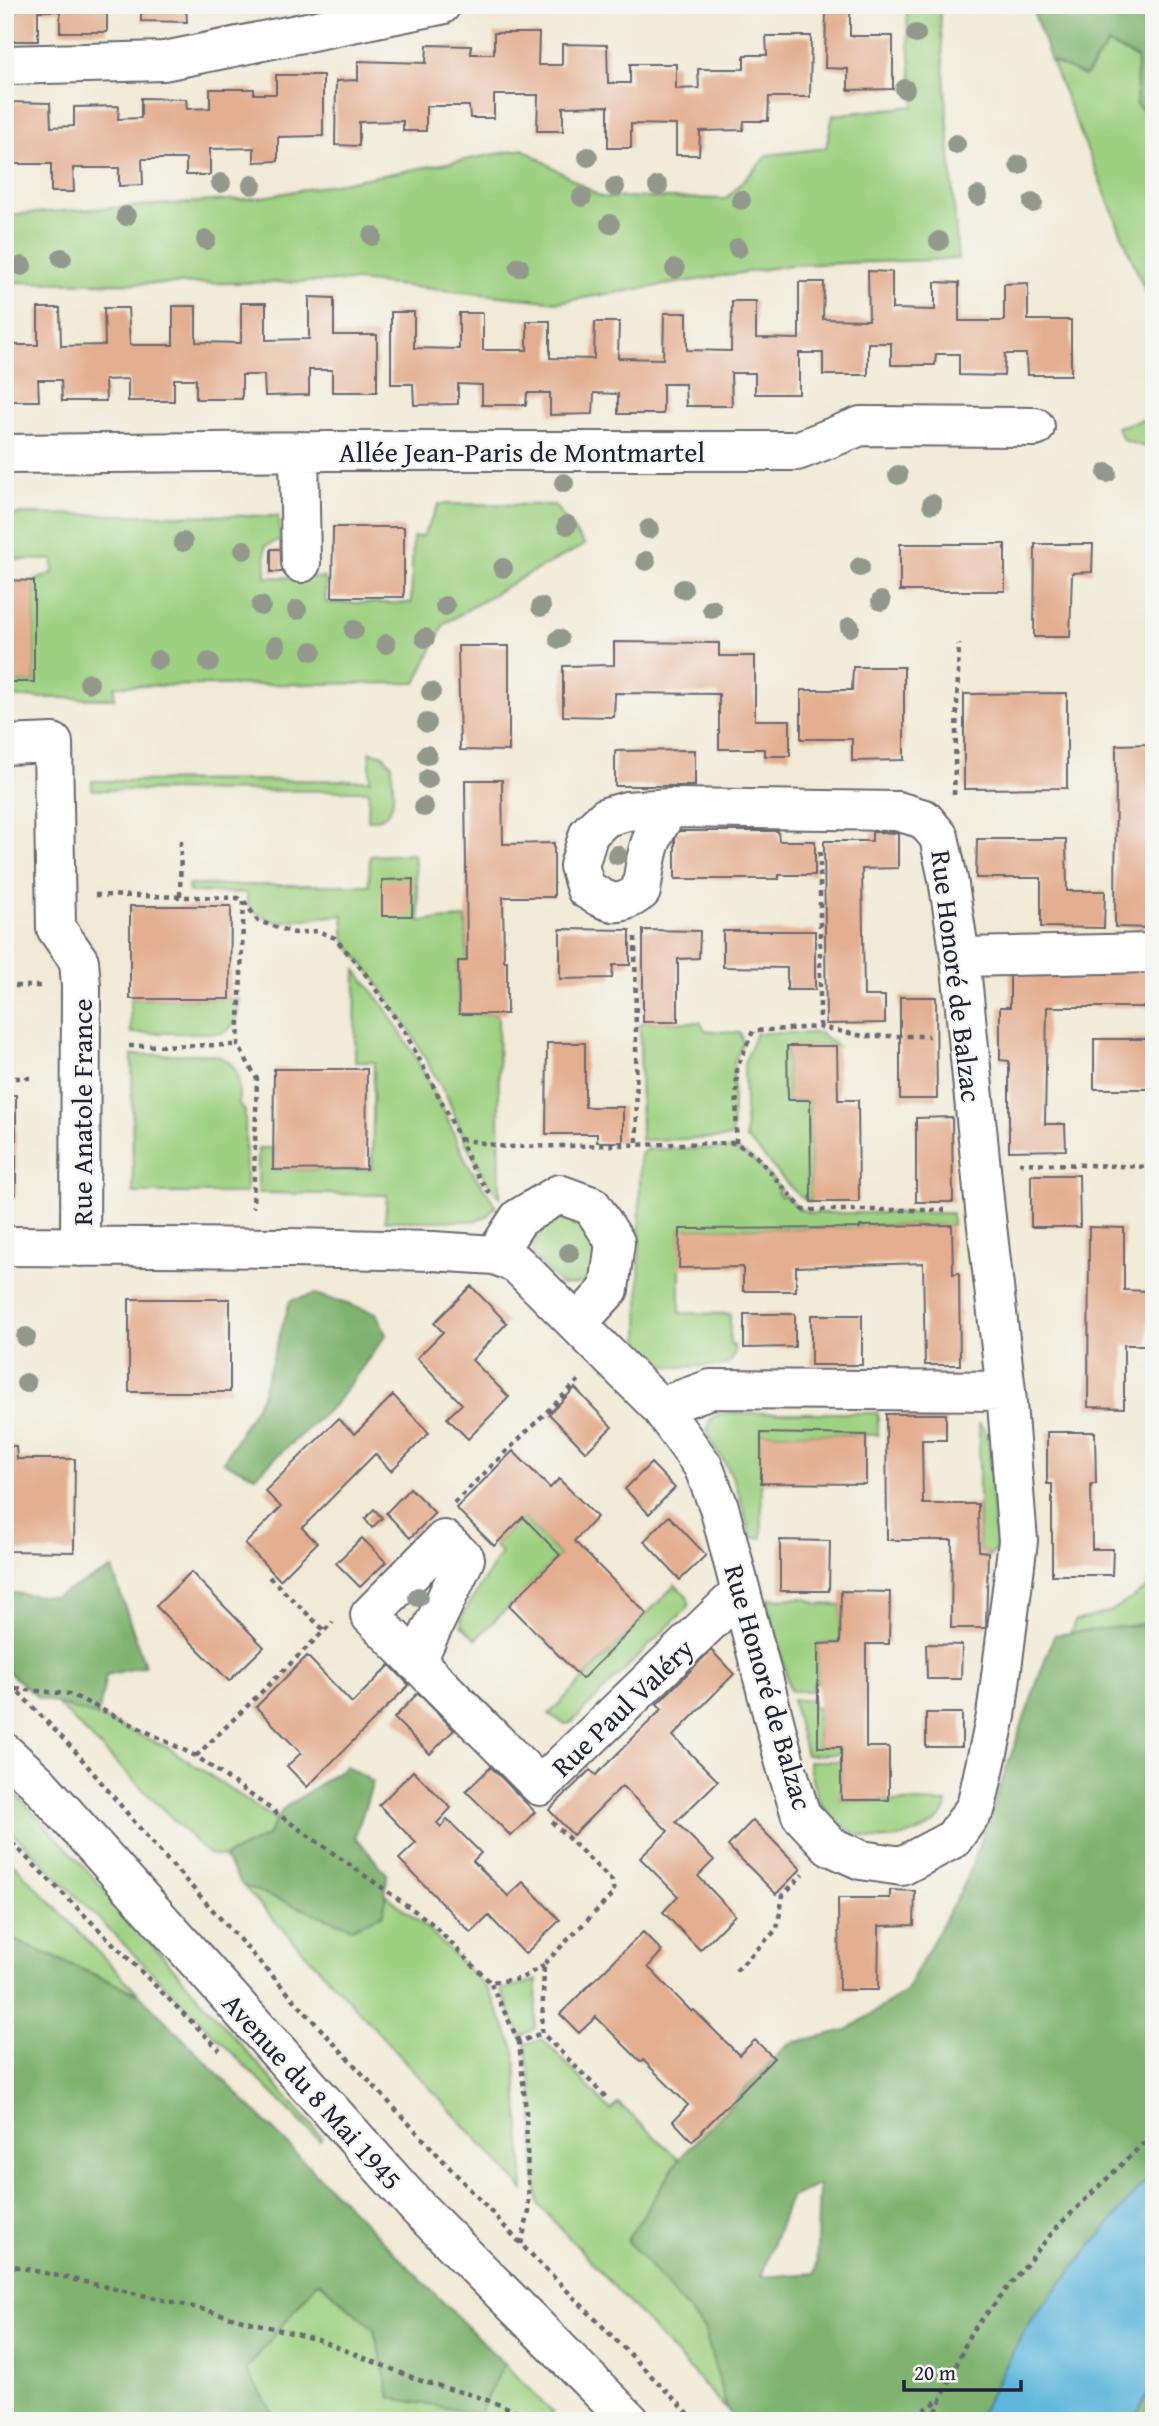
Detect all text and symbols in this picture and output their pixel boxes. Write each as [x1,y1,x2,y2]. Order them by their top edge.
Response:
street label: Allée Jean-Paris de Montmartel [339,431,705,472]
street label: Rue Honoré de Balzac [921,848,993,1104]
street label: Rue Anatole France [61,998,102,1226]
street label: Rue Honoré de Balzac [714,1560,824,1814]
street label: Rue Paul Valéry [541,1628,703,1786]
street label: Avenue du 8 Mai 1945 [213,1984,413,2198]
scale bar [904,2349,1021,2393]
text: 20 m [914,2357,956,2388]

